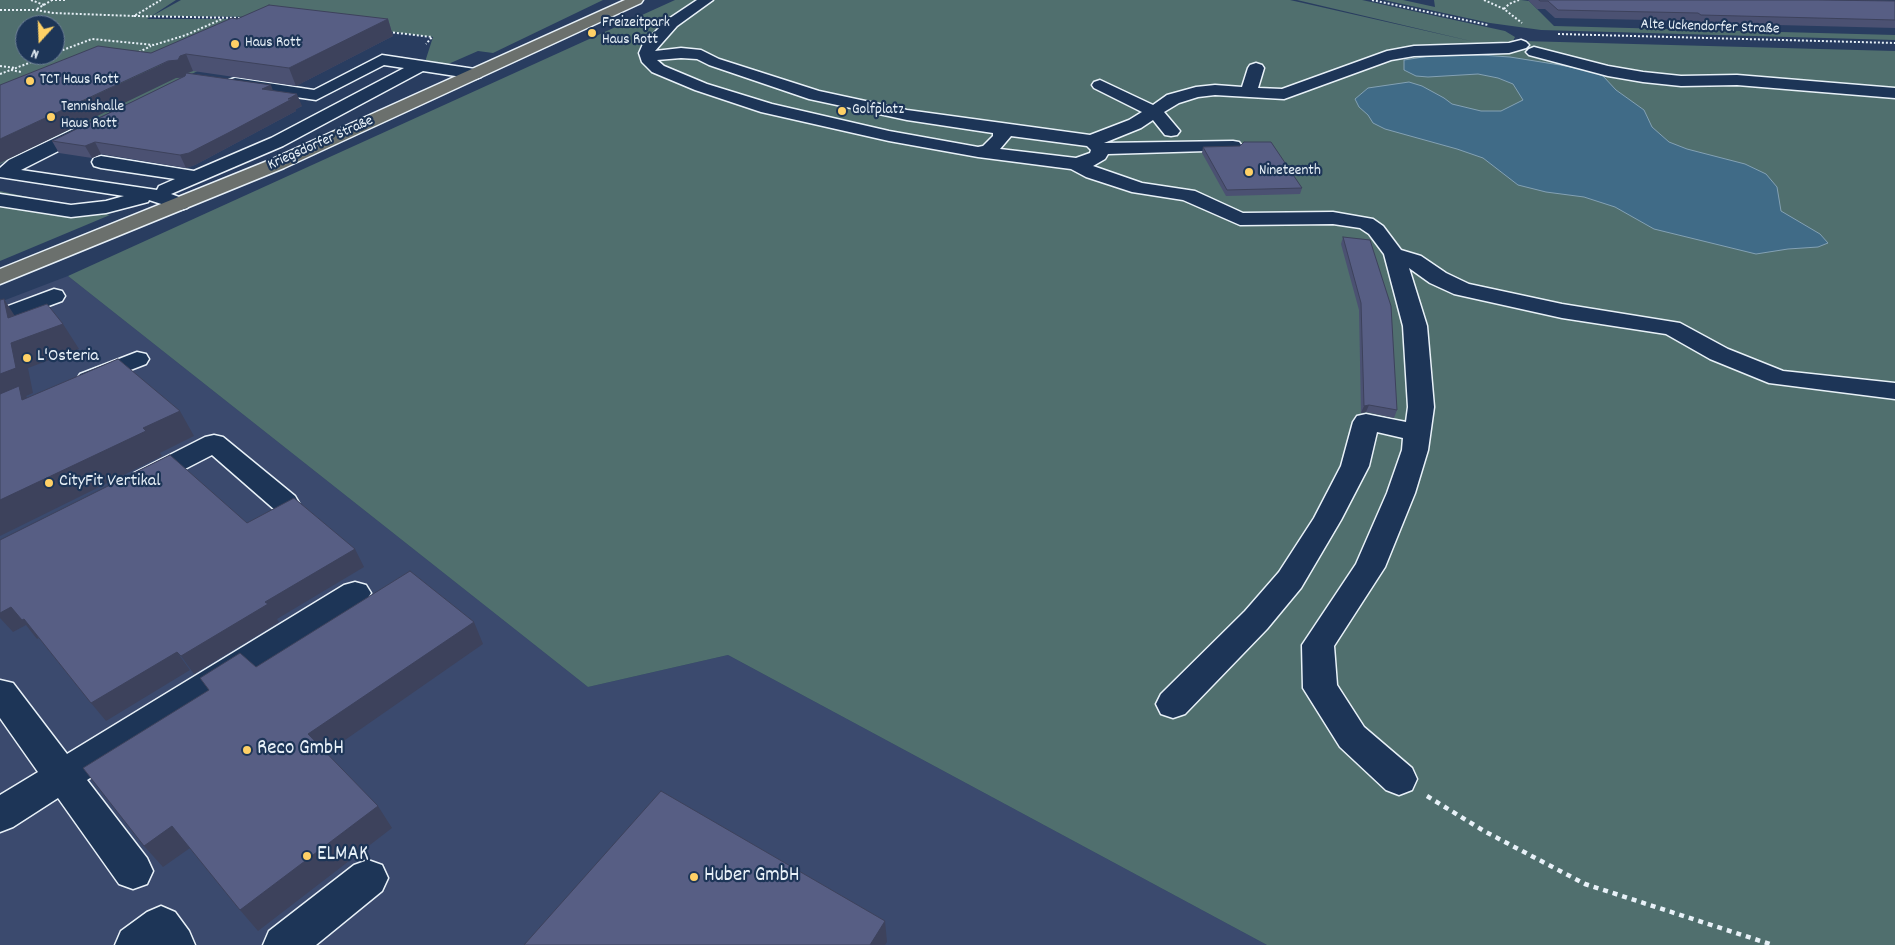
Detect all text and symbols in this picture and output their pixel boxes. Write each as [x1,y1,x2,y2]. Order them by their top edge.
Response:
north arrow [15,15,65,65]
place label: Freizeitpark Haus Rott [602,15,670,50]
street label: Alte Uckendorfer Straße [1640,17,1780,39]
marker: Freizeitpark Haus Rott [586,27,598,39]
place label: Haus Rott [245,35,301,53]
marker: Haus Rott [229,38,241,50]
text: N [29,43,42,64]
place label: TCT Haus Rott [40,72,119,90]
marker: TCT Haus Rott [24,75,36,87]
place label: Tennishalle Haus Rott [61,99,124,134]
place label: Golfplatz [852,102,904,120]
marker: Golfplatz [836,105,848,117]
marker: Tennishalle Haus Rott [45,111,57,123]
street label: Kriegsdorfer Straße [266,113,376,175]
place label: Nineteenth [1259,163,1321,181]
marker: Nineteenth [1243,166,1255,178]
place label: L'Osteria [37,347,99,369]
marker: L'Osteria [21,352,33,364]
place label: CityFit Vertikal [59,472,161,494]
marker: CityFit Vertikal [43,477,55,489]
place label: Reco GmbH [257,737,344,763]
marker: Reco GmbH [241,744,253,756]
place label: ELMAK [317,843,369,869]
marker: ELMAK [301,850,313,862]
place label: Huber GmbH [704,864,800,890]
marker: Huber GmbH [688,871,700,883]

